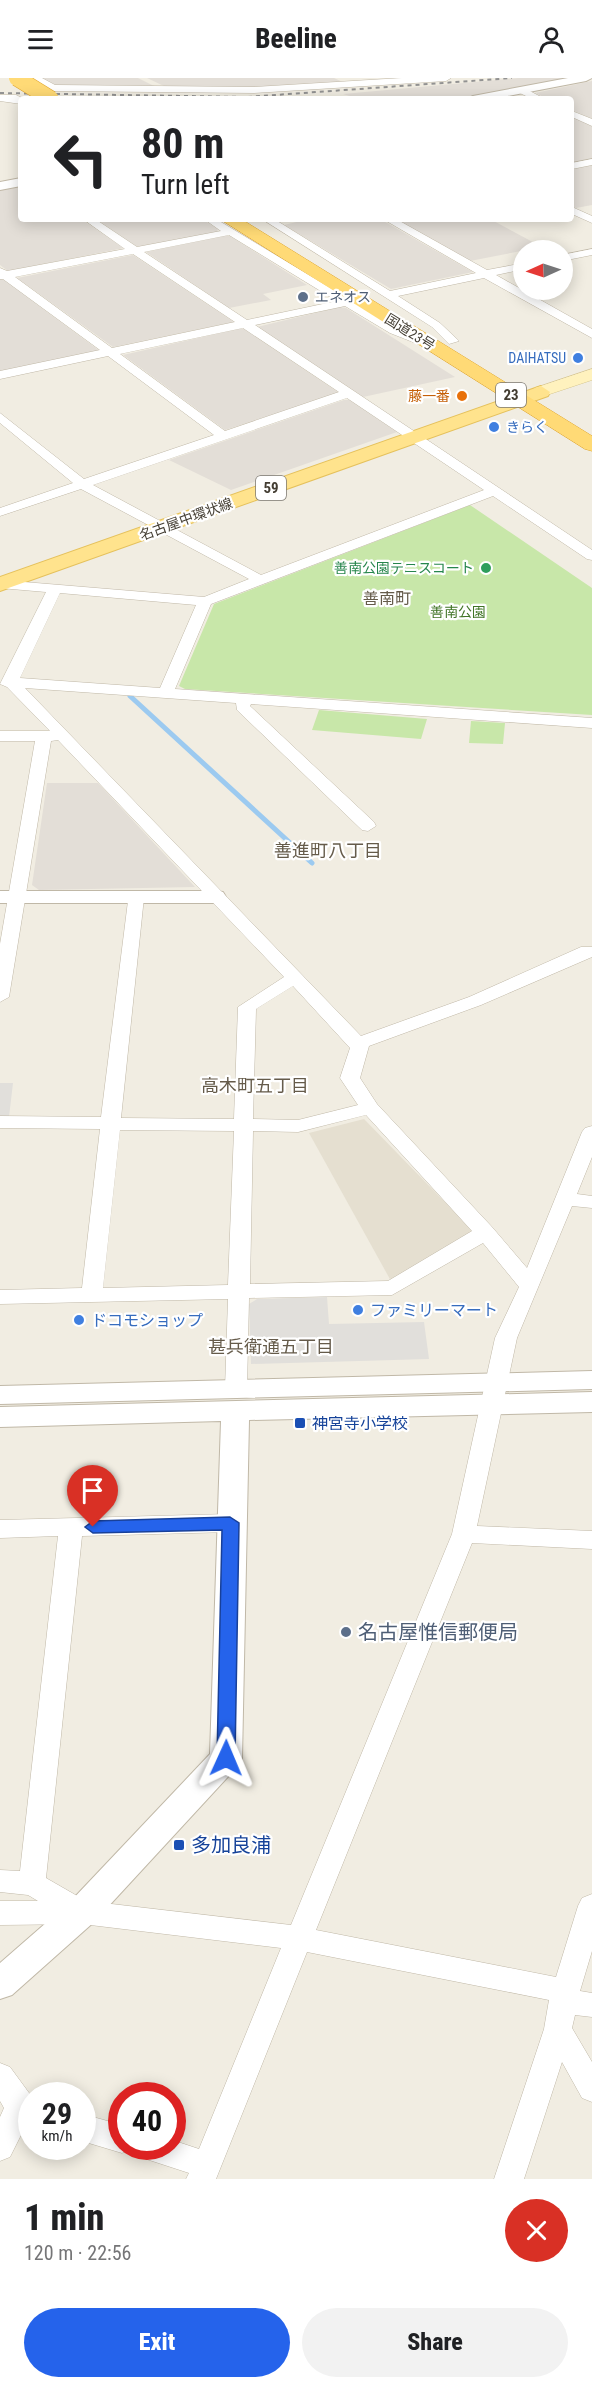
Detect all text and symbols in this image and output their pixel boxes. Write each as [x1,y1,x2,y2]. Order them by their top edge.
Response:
icon: menu [24,23,57,56]
text: Beeline [255,23,337,55]
icon: person [535,23,568,56]
text: 80 m [141,119,224,168]
icon: left [42,120,120,198]
text: Turn left [141,169,230,201]
north arrow [513,240,573,300]
map controls [513,240,573,300]
place label: エネオス [315,289,371,305]
marker: エネオス [296,290,310,304]
street label: 国道23号 [382,310,438,354]
place label: DAIHATSU [508,350,566,366]
marker: DAIHATSU [571,351,585,365]
road number: 23 [496,383,526,407]
place label: 藤一番 [408,388,450,404]
marker: 藤一番 [455,389,469,403]
place label: きらく [506,419,548,435]
marker: きらく [487,420,501,434]
road number: 59 [256,476,286,500]
street label: 名古屋中環状線 [137,495,235,543]
place label: 善南公園テニスコート [334,560,474,576]
marker: 善南公園テニスコート [479,561,493,575]
district label: 善南町 [363,589,411,608]
park label: 善南公園 [430,604,486,620]
district label: 善進町八丁目 [274,840,382,861]
district label: 高木町五丁目 [201,1075,309,1096]
place label: ファミリーマート [370,1301,498,1320]
marker: ファミリーマート [351,1303,365,1317]
place label: ドコモショップ [91,1311,203,1330]
marker: ドコモショップ [72,1313,86,1327]
district label: 甚兵衛通五丁目 [208,1336,334,1357]
place label: 神宮寺小学校 [312,1414,408,1433]
marker: 神宮寺小学校 [293,1416,307,1430]
pin [67,1465,118,1527]
icon: arrive [76,1474,109,1507]
place label: 名古屋惟信郵便局 [358,1620,518,1644]
marker: 名古屋惟信郵便局 [339,1625,353,1639]
position arrow [194,1726,258,1790]
place label: 多加良浦 [191,1833,271,1857]
marker: 多加良浦 [172,1838,186,1852]
speed limit sign: 40 [108,2082,186,2160]
text: 29 [42,2096,72,2131]
text: km/h [42,2127,72,2145]
text: 1 min [24,2197,104,2239]
button: close [505,2199,568,2262]
text: 120 m · 22:56 [24,2241,131,2265]
button: Exit [24,2308,290,2377]
button: Share [302,2308,568,2377]

